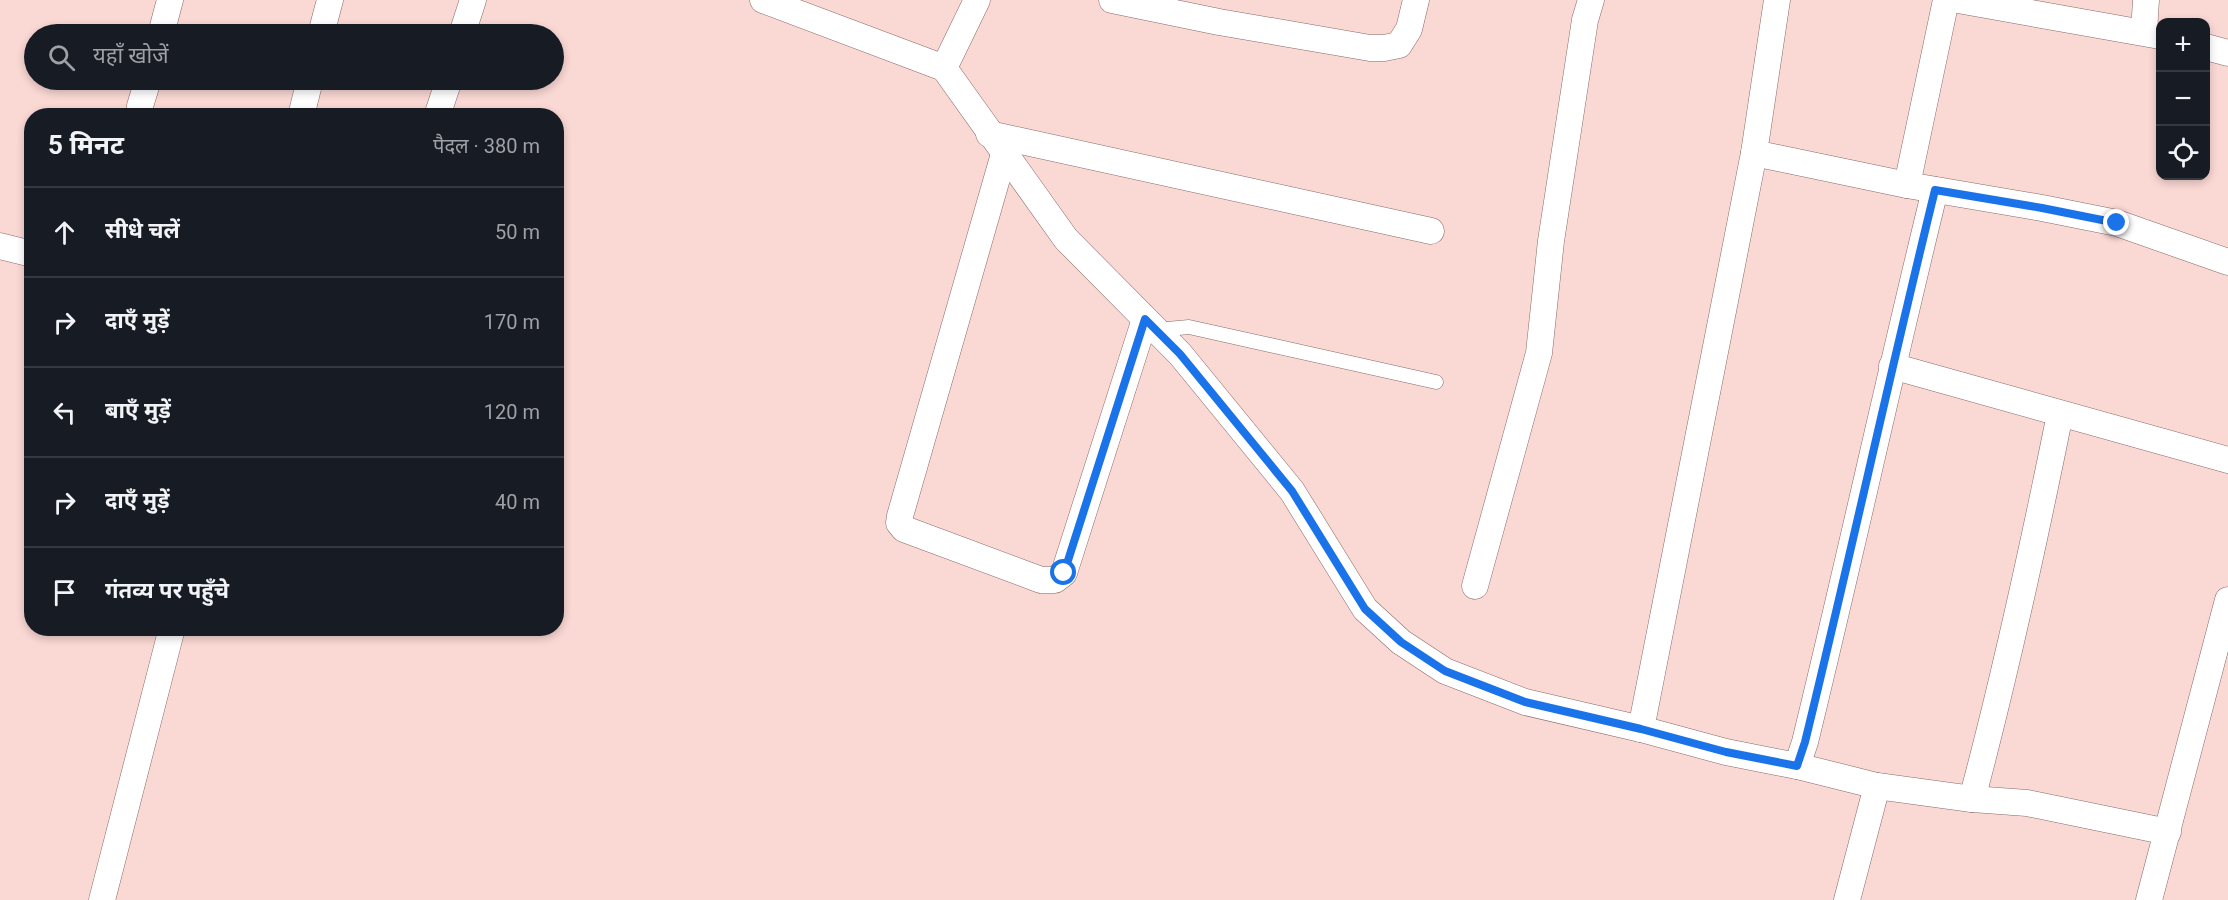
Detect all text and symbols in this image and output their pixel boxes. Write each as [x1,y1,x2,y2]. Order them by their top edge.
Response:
map controls [2156,18,2210,180]
button: + [2156,18,2210,72]
search box [24,24,564,90]
icon: search [45,41,78,74]
text: यहाँ खोजें [93,43,169,68]
button: − [2156,72,2210,126]
button: locate [2156,126,2210,180]
text: 5 मिनट [48,130,124,160]
text: पैदल · 380 m [433,134,540,158]
route end [2103,209,2129,235]
icon: ahead [48,216,81,249]
text: सीधे चलें [105,218,180,243]
text: 50 m [495,220,540,244]
icon: right [48,306,81,339]
text: दाएँ मुड़ें [105,308,170,333]
text: 170 m [484,310,540,334]
icon: left [48,396,81,429]
text: बाएँ मुड़ें [105,398,171,423]
text: 120 m [484,400,540,424]
icon: right [48,486,81,519]
text: दाएँ मुड़ें [105,488,170,513]
text: 40 m [495,490,540,514]
route start [1050,559,1076,585]
icon: arrive [48,576,81,609]
text: गंतव्य पर पहुँचे [105,578,229,603]

